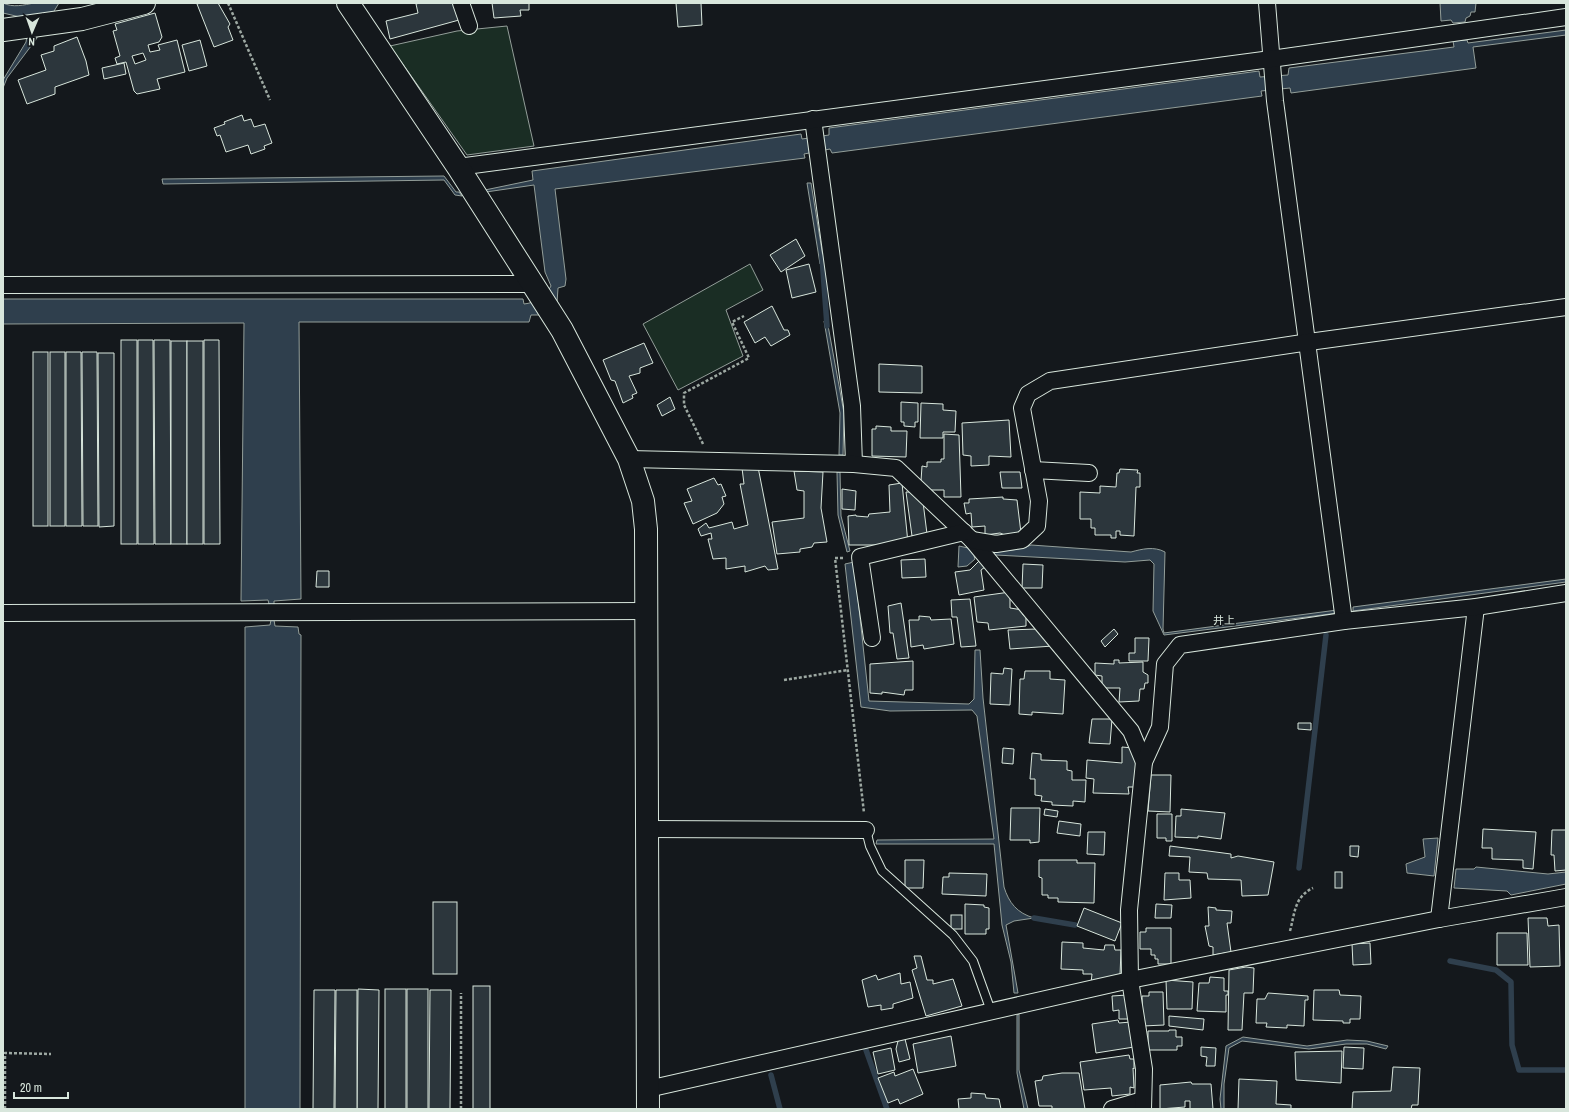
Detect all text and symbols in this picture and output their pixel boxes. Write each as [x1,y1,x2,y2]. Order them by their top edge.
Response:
north arrow [12,12,52,52]
text: N [28,35,35,49]
district label: 井上 [1213,613,1235,627]
scale bar [14,1074,68,1100]
text: 20 m [20,1080,42,1096]

